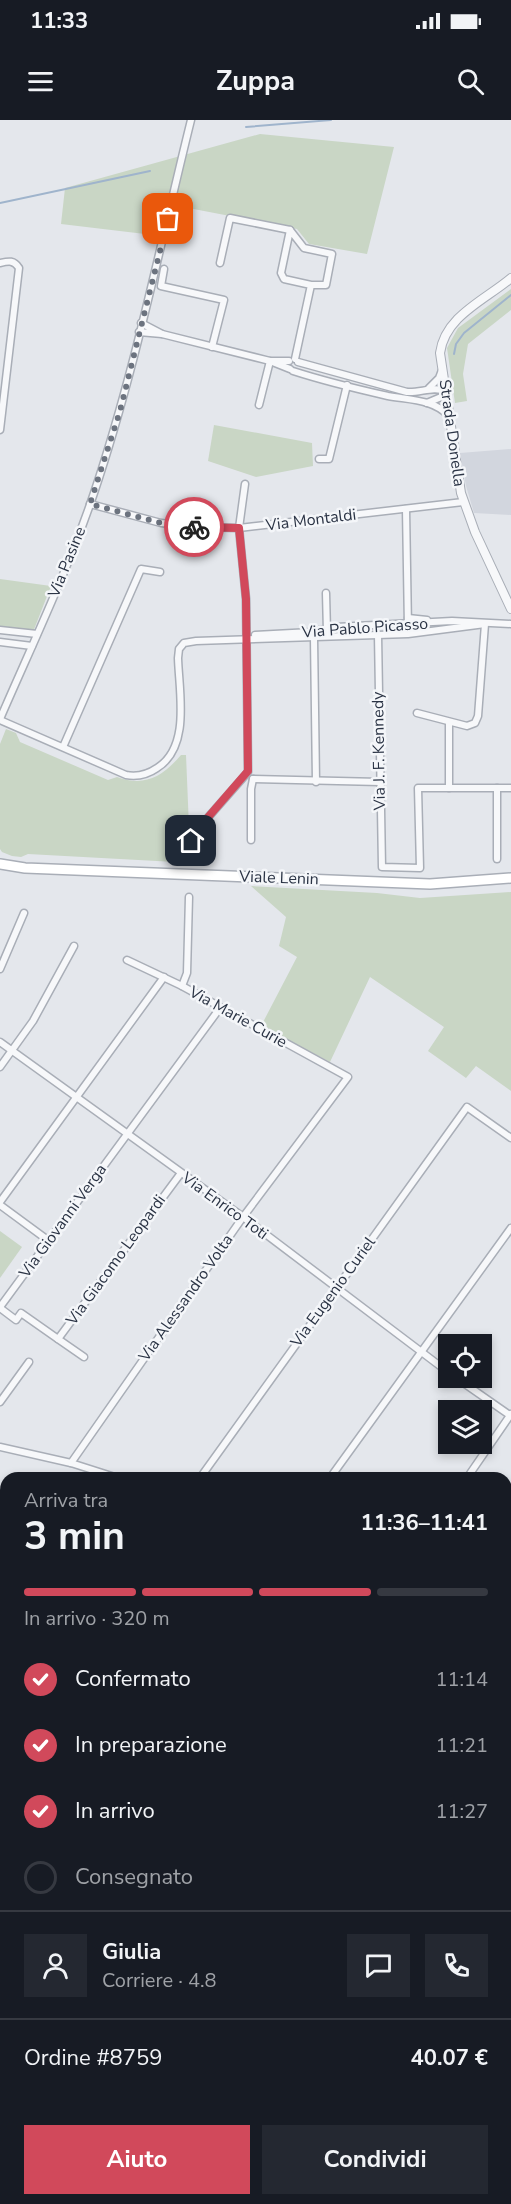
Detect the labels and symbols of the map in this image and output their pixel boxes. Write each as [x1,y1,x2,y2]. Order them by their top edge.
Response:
pin [142,193,193,244]
street label: Strada Donella [434,378,470,488]
courier [164,497,224,557]
street label: Via Montaldi [264,504,357,537]
street label: Via Pasine [42,523,91,602]
street label: Via Pablo Picasso [300,613,429,643]
street label: Via J. F. Kennedy [367,691,391,812]
pin [165,815,216,866]
street label: Viale Lenin [238,866,319,890]
street label: Via Marie Curie [184,980,291,1053]
street label: Via Giovanni Verga [14,1159,112,1283]
street label: Via Enrico Toti [176,1167,273,1245]
street label: Via Giacomo Leopardi [61,1190,171,1331]
street label: Via Alessandro Volta [133,1230,238,1367]
street label: Via Eugenio Curiel [285,1232,381,1352]

